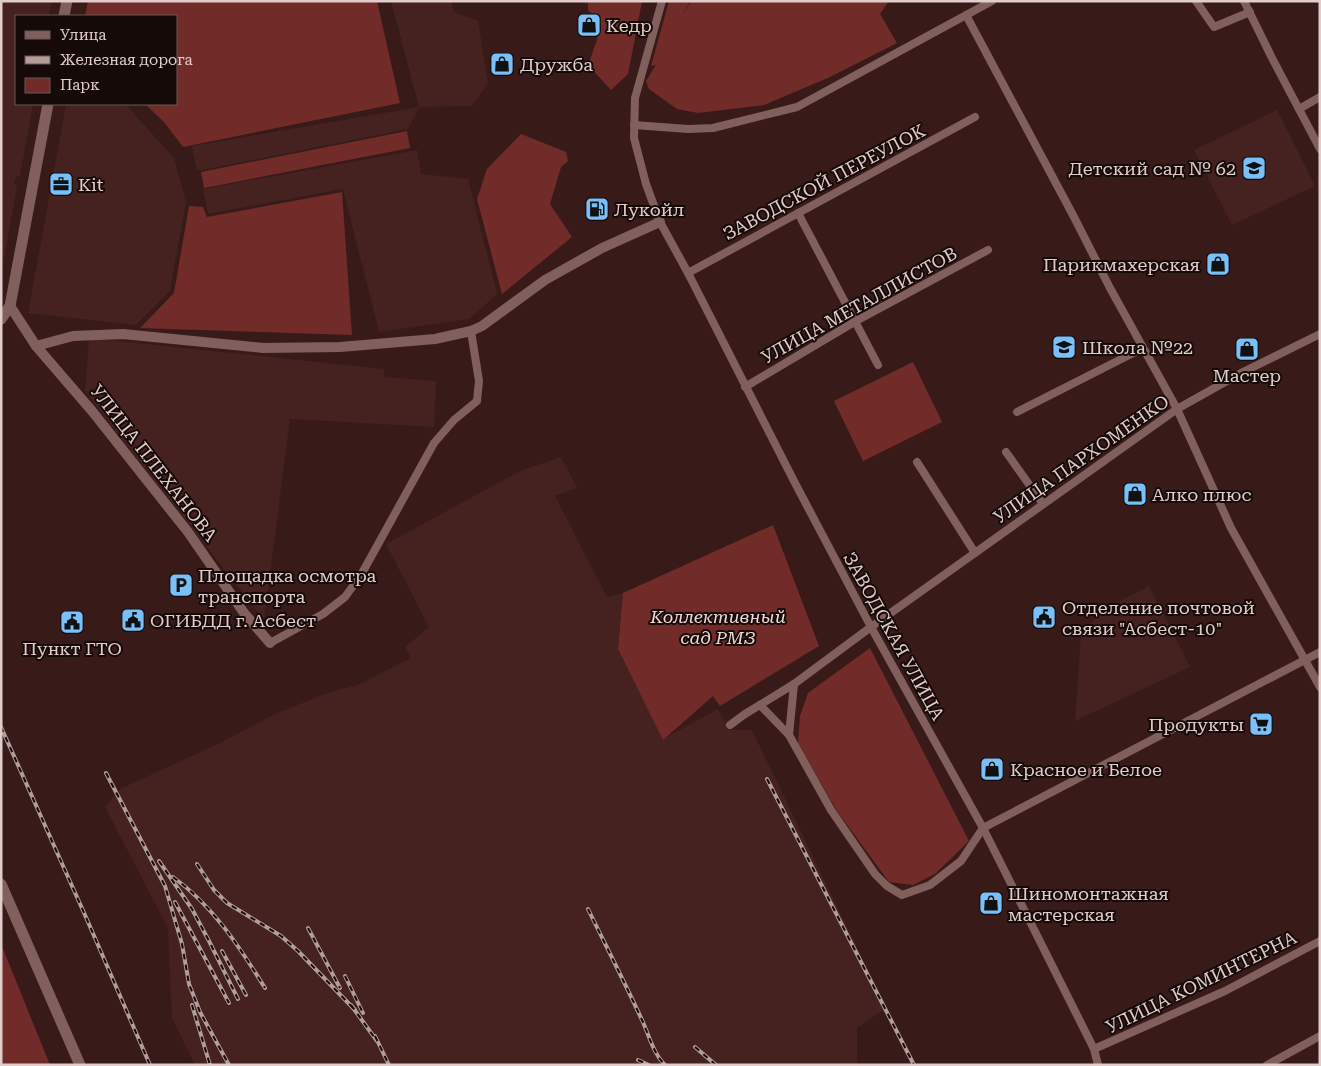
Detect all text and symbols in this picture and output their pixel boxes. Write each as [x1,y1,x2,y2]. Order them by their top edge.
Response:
shop icon: Кедр [576,12,602,38]
legend [15,15,178,105]
place label: Кедр [606,15,652,36]
text: Улица [60,26,106,44]
text: Железная дорога [60,51,193,69]
shop icon: Дружба [489,51,515,77]
place label: Дружба [520,54,593,75]
text: Парк [60,76,100,94]
street label: ЗАВОДСКОЙ ПЕРЕУЛОК [719,120,929,244]
school or university icon: Детский сад № 62 [1241,155,1267,181]
place label: Детский сад № 62 [1068,158,1236,179]
office icon: Kit [48,171,74,197]
place label: Kit [78,174,104,195]
fuel station icon: Лукойл [584,196,610,222]
place label: Лукойл [614,199,684,220]
street label: УЛИЦА МЕТАЛЛИСТОВ [757,242,961,368]
shop icon: Парикмахерская [1205,251,1231,277]
place label: Парикмахерская [1043,254,1200,275]
school or university icon: Школа №22 [1051,334,1077,360]
shop icon: Мастер [1234,336,1260,362]
place label: Школа №22 [1082,337,1193,358]
place label: Мастер [1213,365,1281,386]
street label: УЛИЦА ПЛЕХАНОВА [86,380,222,546]
street label: УЛИЦА ПАРХОМЕНКО [989,390,1173,528]
shop icon: Алко плюс [1122,481,1148,507]
place label: Алко плюс [1152,484,1252,505]
street label: ЗАВОДСКАЯ УЛИЦА [839,548,949,724]
place label: Площадка осмотра транспорта [198,565,377,607]
parking icon: Площадка осмотра транспорта [168,572,194,598]
place label: Отделение почтовой связи "Асбест-10" [1062,597,1255,639]
public building icon: Отделение почтовой связи "Асбест-10" [1031,604,1057,630]
park label: Коллективный сад РМЗ [649,606,786,648]
public building icon: ОГИБДД г. Асбест [120,607,146,633]
public building icon: Пункт ГТО [59,609,85,635]
place label: ОГИБДД г. Асбест [150,610,316,631]
place label: Пункт ГТО [22,638,122,659]
supermarket icon: Продукты [1248,711,1274,737]
place label: Продукты [1148,714,1244,735]
shop icon: Красное и Белое [979,756,1005,782]
place label: Красное и Белое [1010,759,1162,780]
place label: Шиномонтажная мастерская [1008,883,1169,925]
shop icon: Шиномонтажная мастерская [978,890,1004,916]
street label: УЛИЦА КОМИНТЕРНА [1102,926,1300,1037]

